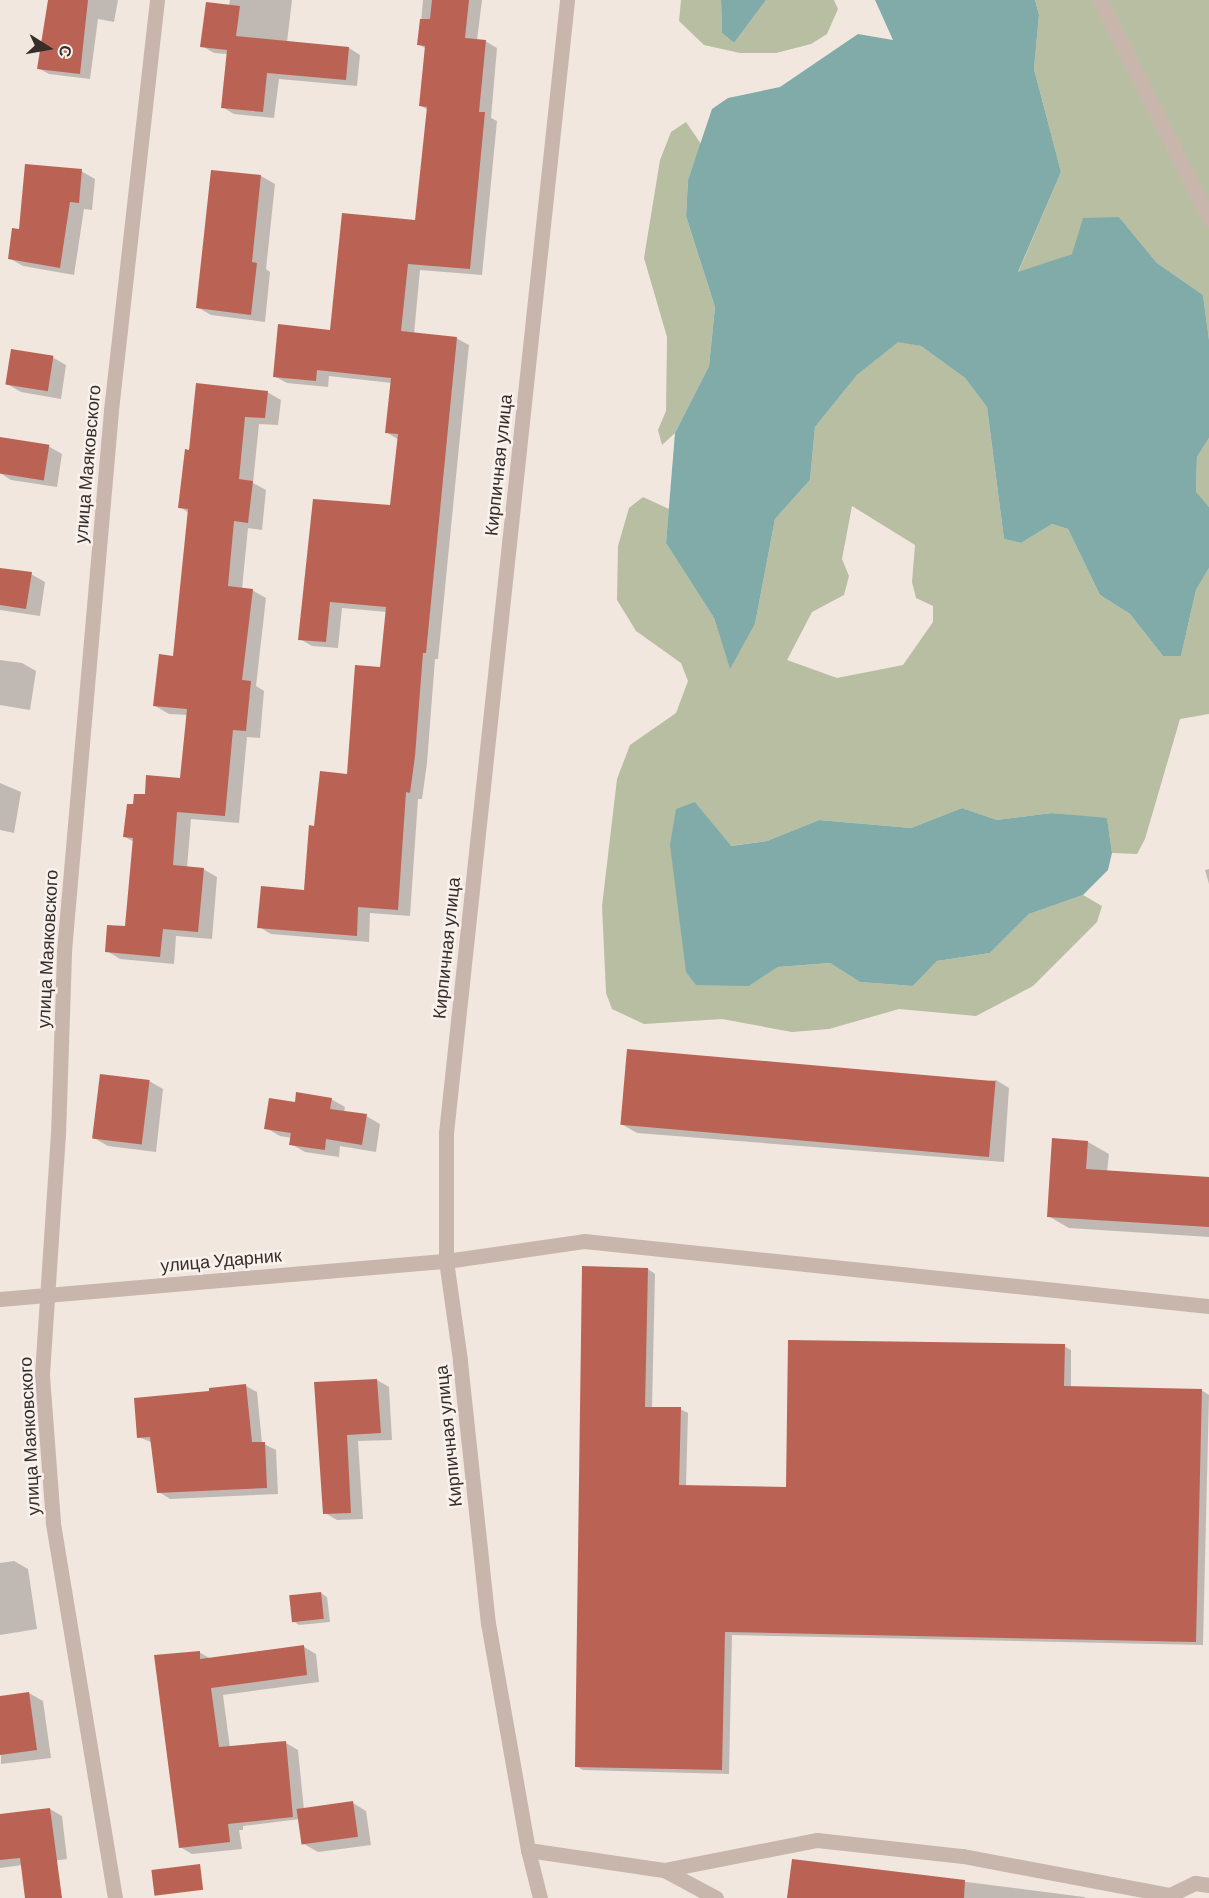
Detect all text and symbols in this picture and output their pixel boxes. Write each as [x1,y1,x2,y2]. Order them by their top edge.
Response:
north arrow [18,18,78,78]
text: С [56,44,77,59]
street label: улица Маяковского [69,384,105,544]
street label: Кирпичная улица [480,393,516,537]
street label: улица Маяковского [32,869,62,1029]
street label: Кирпичная улица [428,876,464,1020]
street label: улица Ударник [160,1244,282,1276]
street label: улица Маяковского [14,1356,44,1516]
street label: Кирпичная улица [430,1364,466,1508]

